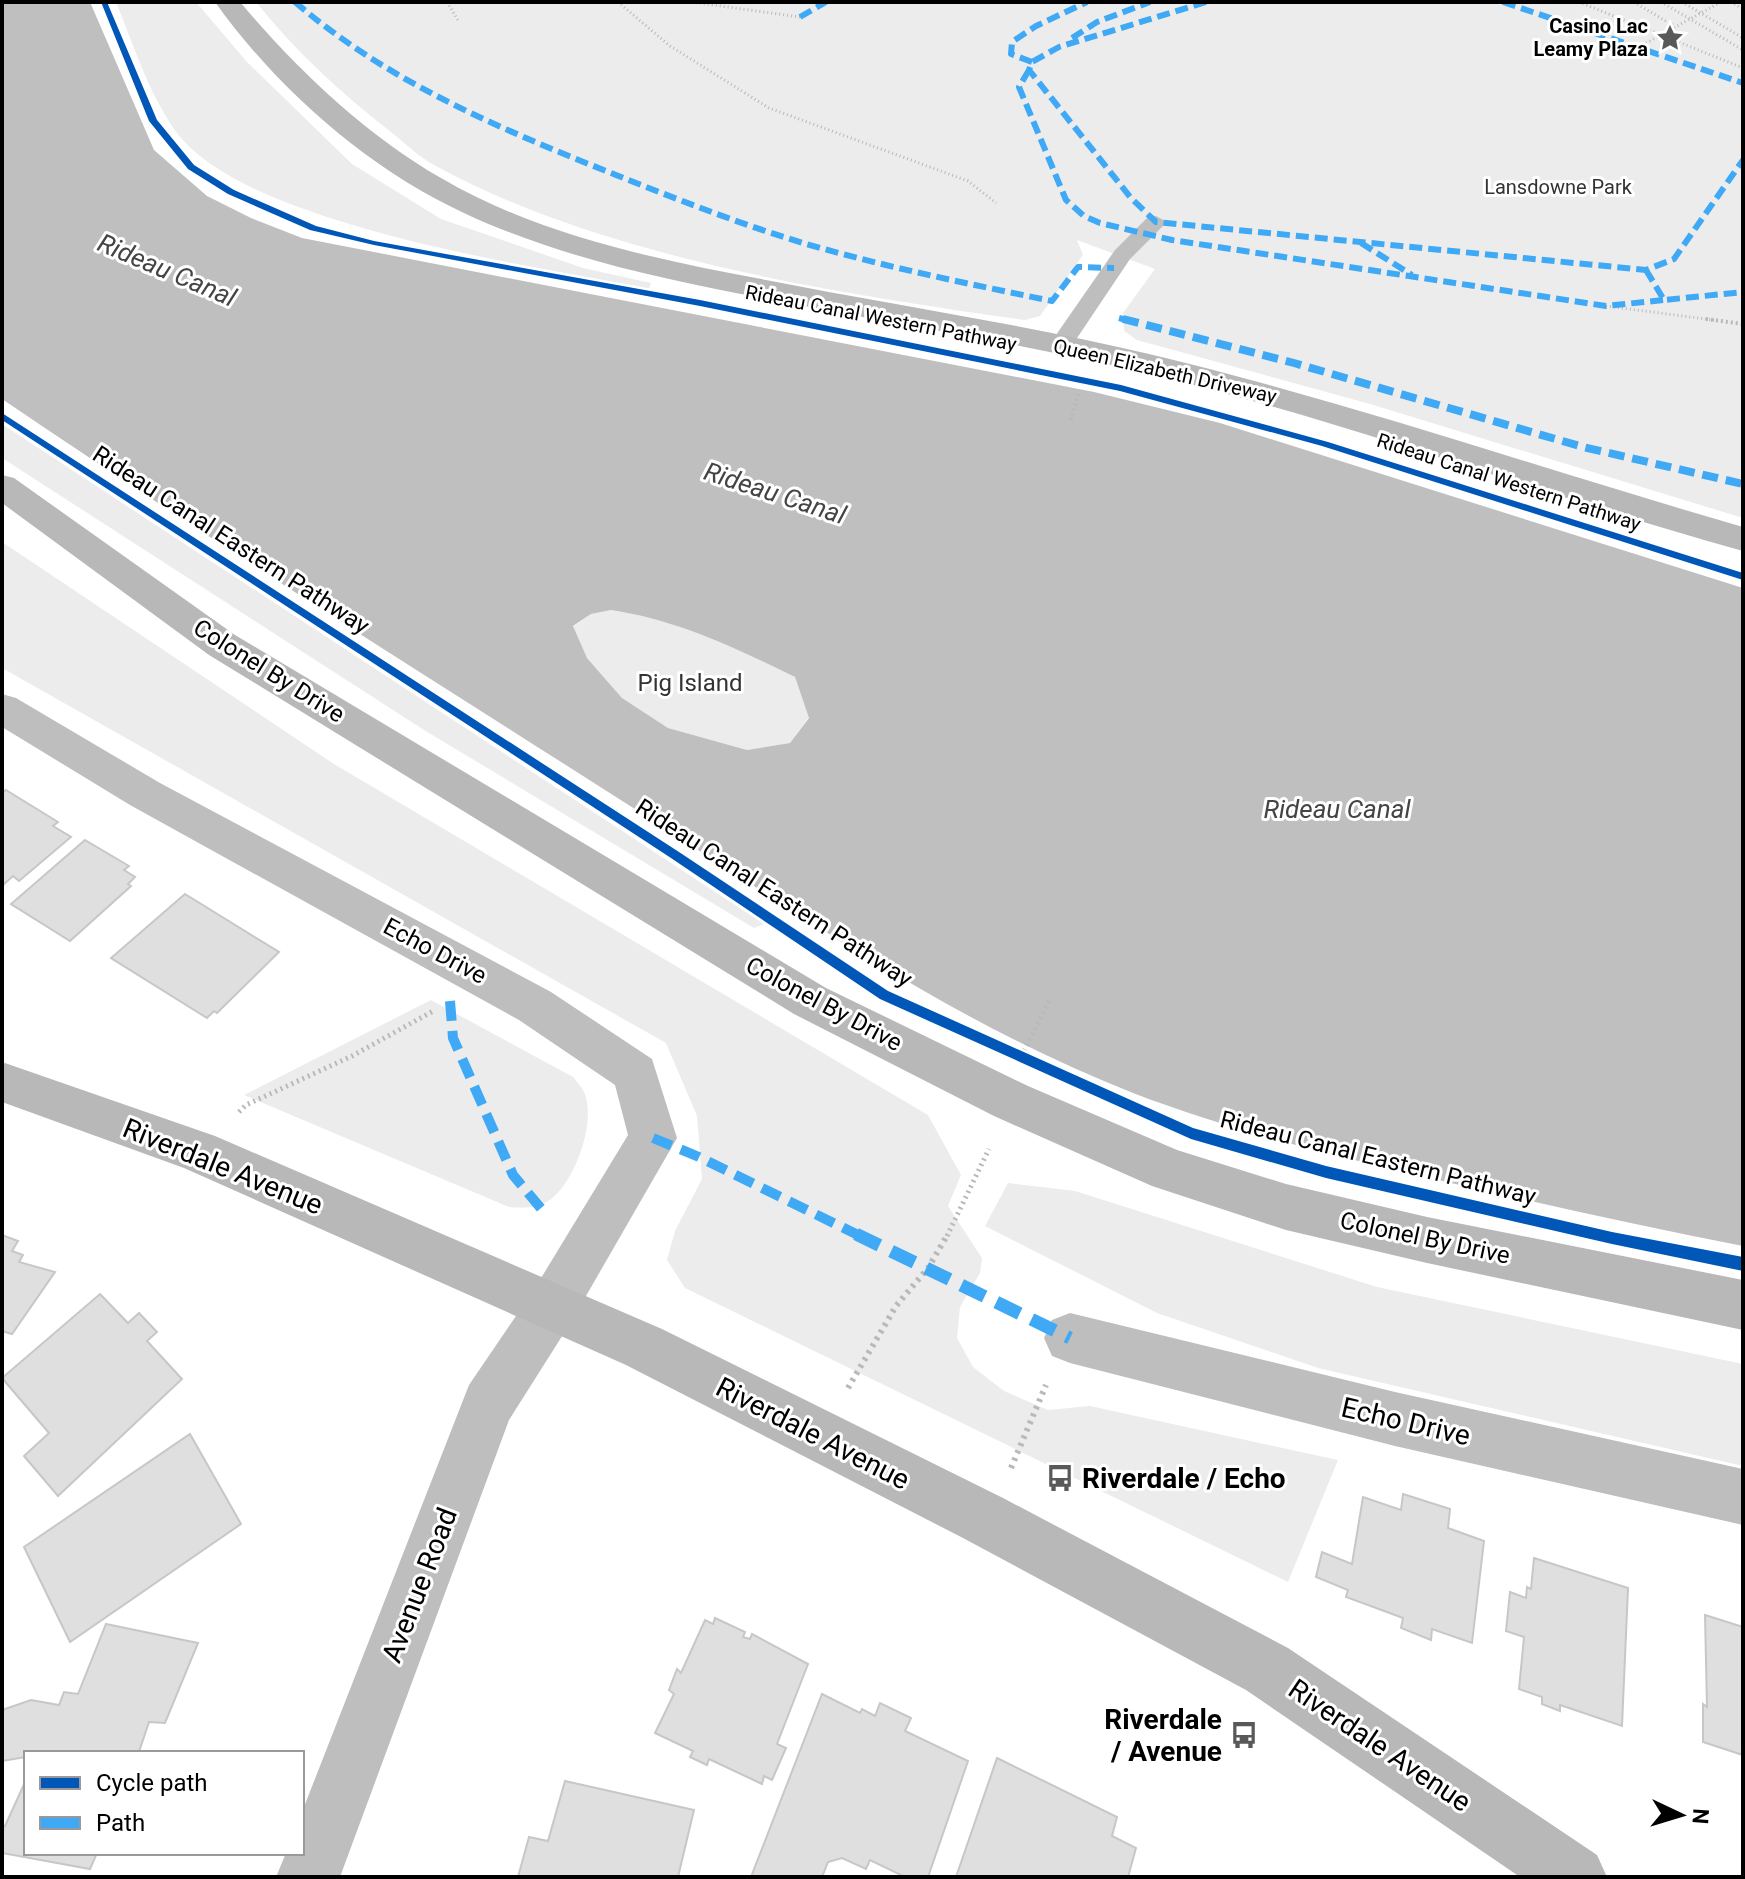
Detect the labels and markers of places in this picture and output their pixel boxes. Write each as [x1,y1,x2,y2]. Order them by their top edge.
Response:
place label: Casino Lac Leamy Plaza [1534,14,1648,61]
place icon: Casino Lac Leamy Plaza [1655,23,1685,53]
place label: Riverdale / Echo [1082,1462,1286,1495]
bus stop icon: Riverdale / Echo [1045,1463,1075,1493]
place label: Riverdale / Avenue [1104,1703,1222,1768]
bus stop icon: Riverdale / Avenue [1229,1720,1259,1750]

